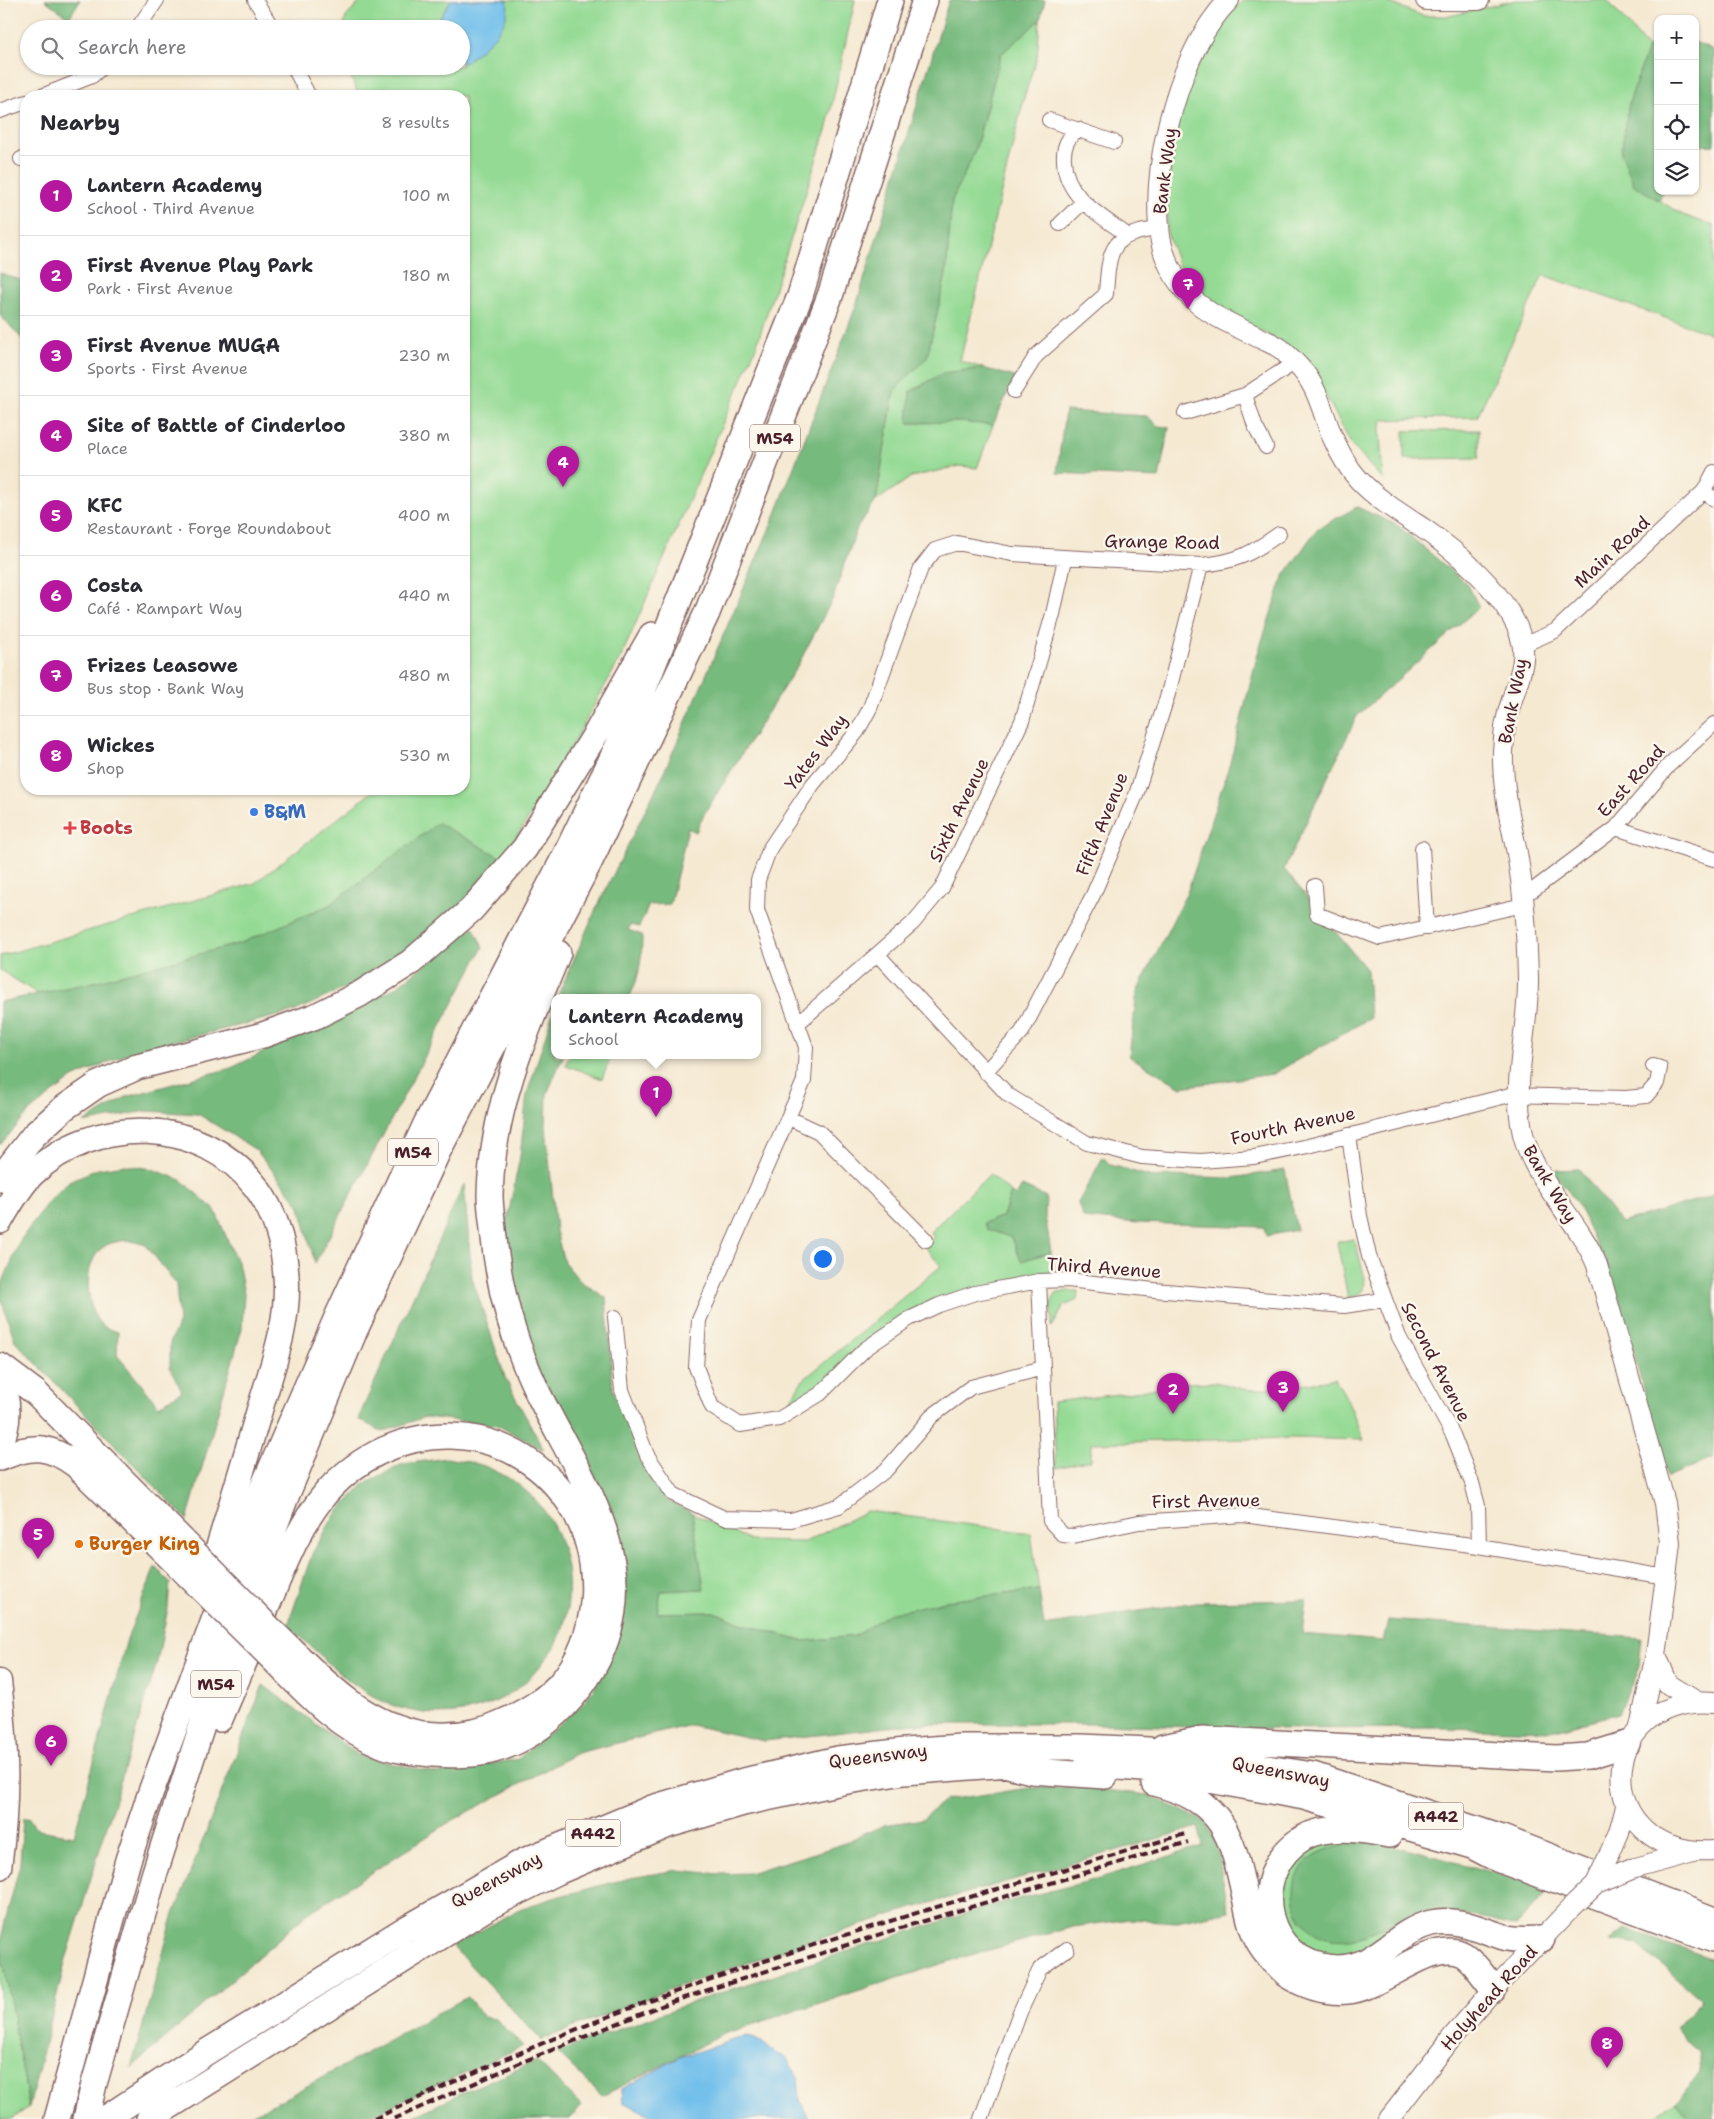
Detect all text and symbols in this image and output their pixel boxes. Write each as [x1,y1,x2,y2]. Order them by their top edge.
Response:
map controls [1654,15,1699,195]
button: + [1654,15,1699,60]
search box [20,20,470,75]
icon: search [38,34,66,62]
text: Search here [78,35,187,60]
button: − [1654,60,1699,105]
button: locate [1654,105,1699,150]
text: Nearby [40,109,120,137]
text: 8 results [381,112,450,133]
street label: Bank Way [1148,126,1182,216]
button: layers [1654,150,1699,195]
text: Lantern Academy [87,173,262,198]
text: 1 [52,185,60,206]
text: 100 m [402,185,450,206]
text: School · Third Avenue [87,198,255,219]
text: First Avenue Play Park [87,253,313,278]
text: 2 [50,265,62,286]
text: 180 m [402,265,450,286]
pin: 7 [1172,268,1204,309]
text: Park · First Avenue [87,278,233,299]
text: First Avenue MUGA [87,333,280,358]
text: 3 [50,345,62,366]
text: 230 m [398,345,450,366]
text: Sports · First Avenue [87,358,248,379]
text: Site of Battle of Cinderloo [87,413,346,438]
road number: M54 [750,424,800,452]
text: 4 [50,425,62,446]
text: 380 m [398,425,450,446]
text: Place [87,438,128,459]
pin: 4 [547,446,579,487]
text: KFC [87,493,123,518]
text: 5 [51,505,61,526]
text: 400 m [397,505,450,526]
street label: Main Road [1569,511,1655,593]
text: Restaurant · Forge Roundabout [87,518,332,539]
street label: Grange Road [1104,529,1220,555]
text: Costa [87,573,143,598]
text: 6 [50,585,62,606]
text: 440 m [398,585,450,606]
text: Café · Rampart Way [87,598,242,619]
text: Frizes Leasowe [87,653,238,678]
street label: Bank Way [1493,656,1533,746]
text: 7 [50,665,62,686]
text: 480 m [398,665,450,686]
text: Bus stop · Bank Way [87,678,244,699]
street label: Yates Way [779,709,853,795]
text: Wickes [87,733,155,758]
street label: East Road [1592,740,1670,822]
text: 8 [50,745,62,766]
text: 530 m [400,745,450,766]
street label: Sixth Avenue [923,754,995,866]
text: Shop [87,758,124,779]
street label: Fifth Avenue [1070,769,1134,879]
place label: B&M [264,800,307,824]
marker: B&M [248,806,260,818]
place label: Boots [80,816,133,840]
marker: Boots [64,822,76,834]
popup [551,994,761,1059]
text: Lantern Academy [568,1004,744,1029]
text: School [568,1029,619,1050]
pin: 1 [640,1076,672,1117]
street label: Fourth Avenue [1228,1101,1358,1151]
road number: M54 [388,1138,438,1166]
street label: Bank Way [1517,1141,1583,1227]
your location [810,1246,836,1272]
street label: Third Avenue [1046,1252,1162,1284]
street label: Second Avenue [1395,1298,1477,1426]
pin: 3 [1267,1371,1299,1412]
pin: 2 [1157,1373,1189,1414]
street label: First Avenue [1152,1488,1260,1514]
pin: 5 [22,1518,54,1559]
place label: Burger King [89,1532,200,1556]
marker: Burger King [73,1538,85,1550]
road number: M54 [191,1670,241,1698]
pin: 6 [35,1725,67,1766]
street label: Queensway [827,1738,929,1774]
street label: Queensway [1230,1751,1332,1793]
road number: A442 [1408,1802,1464,1830]
road number: A442 [566,1820,620,1846]
street label: Queensway [446,1846,546,1914]
street label: Holyhead Road [1435,1940,1543,2056]
pin: 8 [1591,2027,1623,2068]

